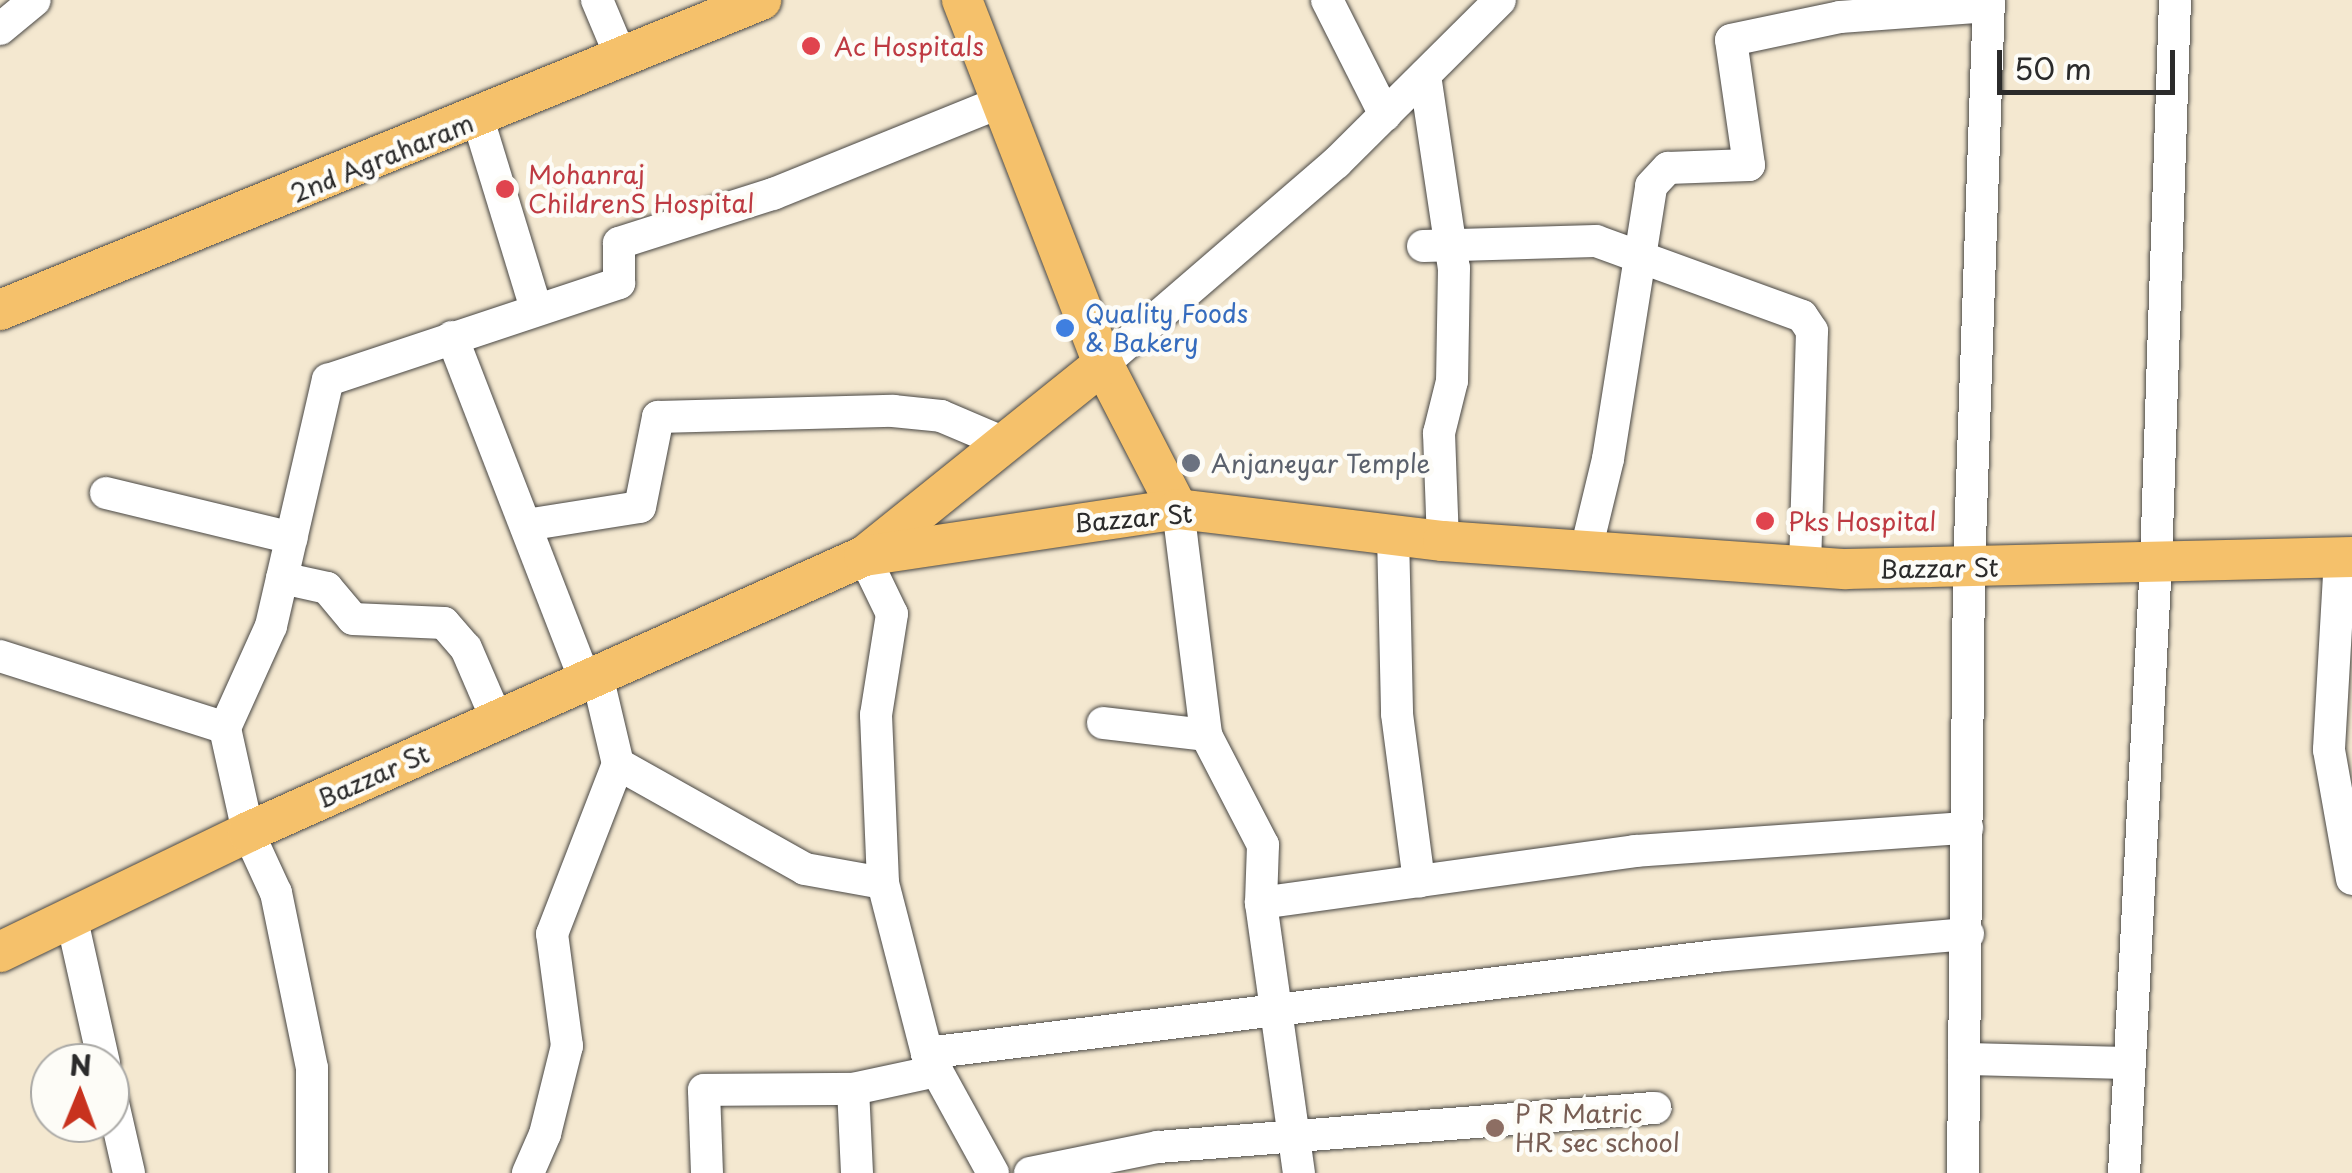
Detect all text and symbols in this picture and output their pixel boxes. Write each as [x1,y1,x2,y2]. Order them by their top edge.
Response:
scale bar [2002,30,2180,92]
place label: Ac Hospitals [834,31,985,61]
marker: Ac Hospitals [798,33,824,59]
text: 50 m [2014,45,2092,90]
street label: 2nd Agraharam [286,107,478,209]
place label: Mohanraj ChildrenS Hospital [528,160,754,219]
marker: Mohanraj ChildrenS Hospital [492,176,518,202]
place label: Quality Foods & Bakery [1085,299,1250,358]
marker: Quality Foods & Bakery [1054,317,1076,339]
place label: Anjaneyar Temple [1211,448,1429,478]
marker: Anjaneyar Temple [1180,452,1202,474]
street label: Bazzar St [1072,498,1194,538]
place label: Pks Hospital [1788,506,1938,536]
marker: Pks Hospital [1752,508,1778,534]
street label: Bazzar St [1879,552,1999,584]
street label: Bazzar St [313,738,433,814]
north arrow [30,1043,130,1143]
text: N [69,1043,92,1086]
place label: P R Matric HR sec school [1515,1099,1679,1158]
marker: P R Matric HR sec school [1484,1117,1506,1139]

